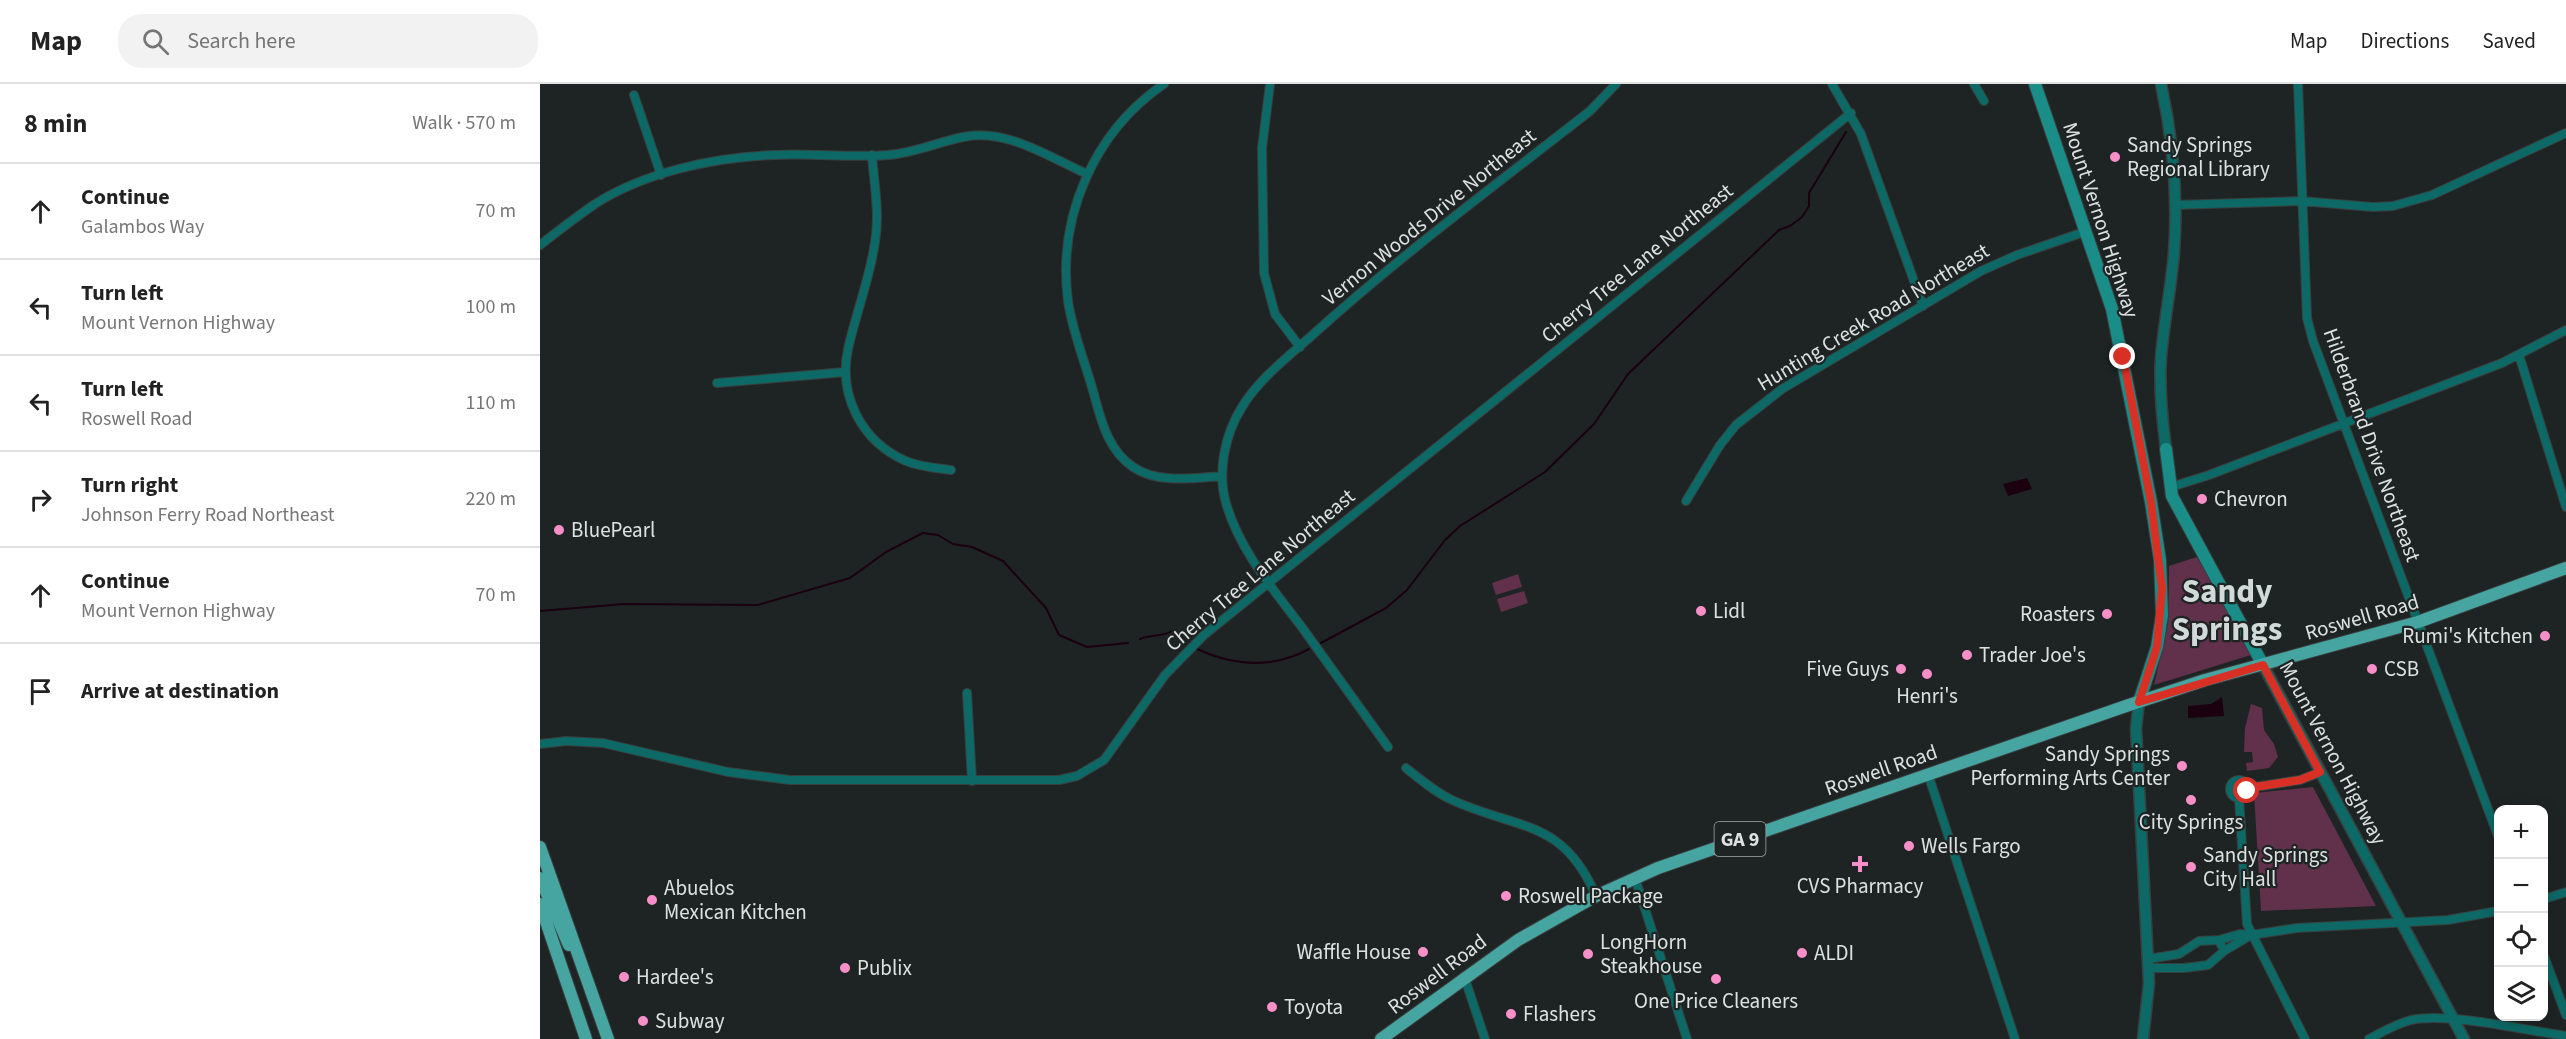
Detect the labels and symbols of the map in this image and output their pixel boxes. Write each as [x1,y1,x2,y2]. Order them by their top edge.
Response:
street label: Mount Vernon Highway [2055,118,2147,322]
street label: Vernon Woods Drive Northeast [1316,121,1542,313]
place label: Sandy Springs Regional Library [2127,130,2270,184]
marker: Sandy Springs Regional Library [2108,150,2122,164]
street label: Cherry Tree Lane Northeast [1535,176,1739,350]
street label: Hunting Creek Road Northeast [1751,236,1995,398]
street label: Hilderbrand Drive Northeast [2316,324,2428,566]
route end [2109,343,2135,369]
street label: Cherry Tree Lane Northeast [1159,482,1361,658]
place label: Chevron [2214,484,2288,514]
marker: Chevron [2195,492,2209,506]
place label: BluePearl [571,515,655,545]
marker: BluePearl [552,523,566,537]
district label: Sandy Springs [2172,568,2282,653]
street label: Roswell Road [2301,586,2423,648]
place label: Lidl [1713,596,1745,626]
place label: Roasters [2020,599,2095,629]
marker: Lidl [1694,604,1708,618]
marker: Roasters [2100,607,2114,621]
place label: Rumi's Kitchen [2402,621,2533,651]
marker: Rumi's Kitchen [2538,629,2552,643]
place label: Trader Joe's [1979,640,2086,670]
marker: Trader Joe's [1960,648,1974,662]
place label: Five Guys [1806,654,1889,684]
place label: CSB [2384,654,2419,684]
street label: Mount Vernon Highway [2272,656,2394,850]
marker: Five Guys [1894,662,1908,676]
marker: CSB [2365,662,2379,676]
marker: Henri's [1920,667,1934,681]
place label: Henri's [1896,681,1958,711]
street label: Roswell Road [1821,737,1941,803]
place label: Sandy Springs Performing Arts Center [1970,739,2171,793]
marker: Sandy Springs Performing Arts Center [2175,759,2189,773]
route start [2233,777,2259,803]
marker: City Springs [2184,793,2198,807]
place label: City Springs [2139,807,2243,837]
road number: GA 9 [1714,822,1766,856]
place label: Wells Fargo [1921,831,2021,861]
marker: Wells Fargo [1902,839,1916,853]
place label: Sandy Springs City Hall [2203,840,2328,894]
marker: CVS Pharmacy [1853,857,1867,871]
marker: Sandy Springs City Hall [2184,860,2198,874]
place label: CVS Pharmacy [1797,871,1924,901]
place label: Abuelos Mexican Kitchen [664,873,807,927]
place label: Roswell Package [1518,881,1663,911]
marker: Roswell Package [1499,889,1513,903]
marker: Abuelos Mexican Kitchen [645,893,659,907]
street label: Roswell Road [1381,927,1493,1021]
place label: LongHorn Steakhouse [1600,927,1702,981]
place label: Waffle House [1296,937,1411,967]
place label: ALDI [1814,938,1854,968]
marker: Waffle House [1416,945,1430,959]
marker: ALDI [1795,946,1809,960]
marker: LongHorn Steakhouse [1581,947,1595,961]
place label: Publix [857,953,912,983]
marker: Publix [838,961,852,975]
place label: Hardee's [636,962,714,992]
marker: Hardee's [617,970,631,984]
marker: One Price Cleaners [1709,972,1723,986]
place label: One Price Cleaners [1634,986,1798,1016]
place label: Toyota [1284,992,1343,1022]
place label: Flashers [1523,999,1596,1029]
marker: Toyota [1265,1000,1279,1014]
place label: Subway [655,1006,725,1036]
marker: Flashers [1504,1007,1518,1021]
marker: Subway [636,1014,650,1028]

